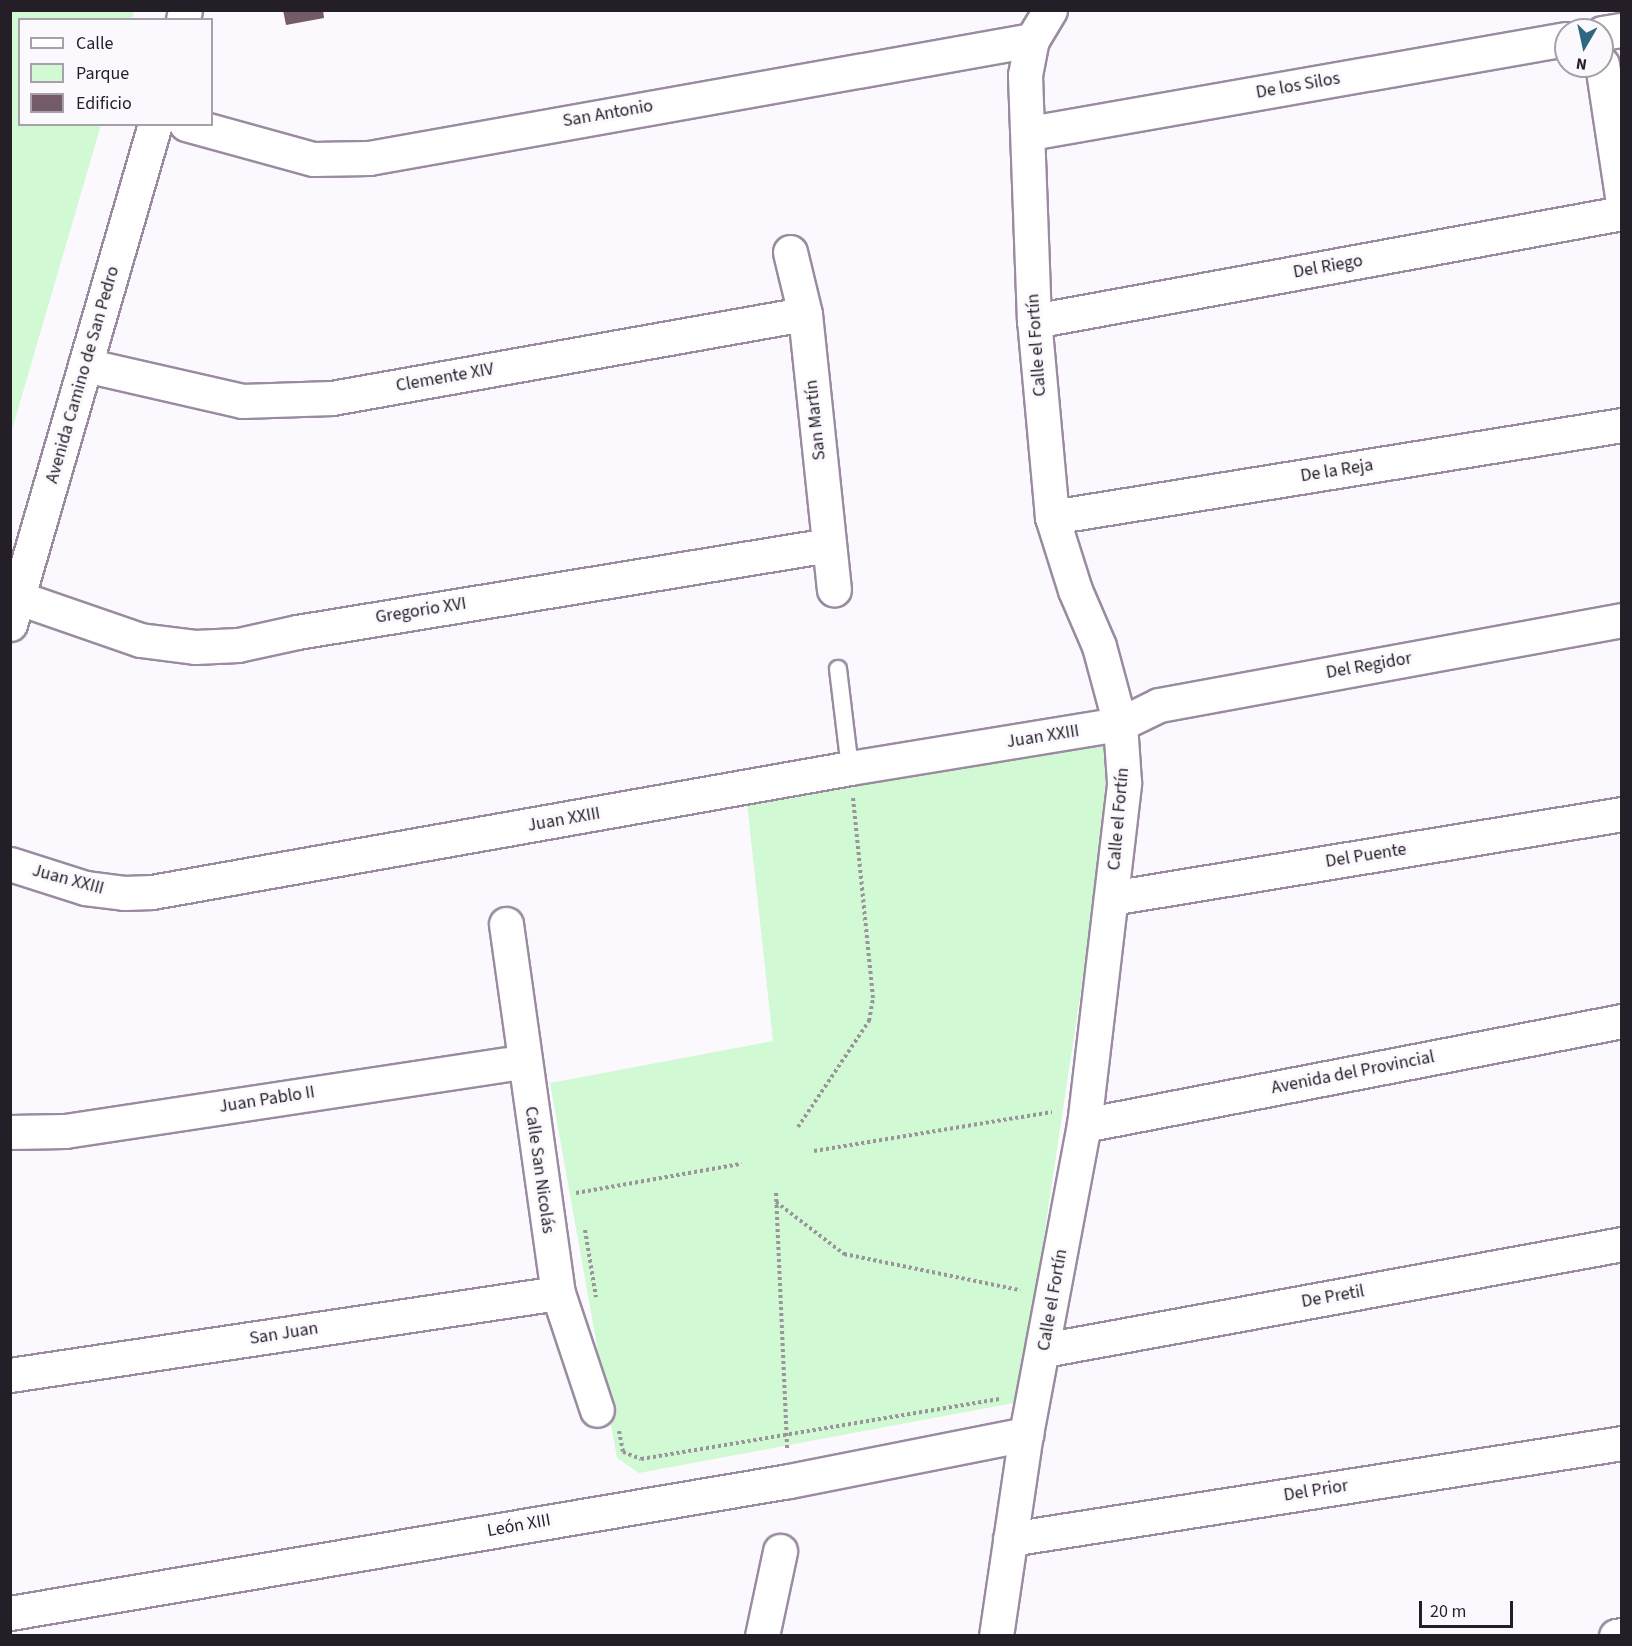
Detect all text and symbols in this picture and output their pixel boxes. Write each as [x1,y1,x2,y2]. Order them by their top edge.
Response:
legend [18,18,213,126]
north arrow [1554,18,1614,78]
text: Calle [76,31,113,56]
text: N [1575,52,1588,76]
text: Parque [76,61,129,86]
street label: De los Silos [1254,68,1342,104]
text: Edificio [76,91,132,116]
street label: San Antonio [561,95,655,133]
street label: Del Riego [1292,250,1364,284]
street label: Avenida Camino de San Pedro [42,264,124,486]
street label: Calle el Fortín [1023,293,1051,397]
street label: Clemente XIV [394,359,496,397]
street label: San Martín [801,379,831,461]
street label: De la Reja [1299,455,1375,487]
street label: Gregorio XVI [374,593,468,629]
street label: Del Regidor [1325,648,1413,684]
street label: Juan XXIII [1005,721,1081,753]
street label: Calle el Fortín [1104,767,1134,871]
street label: Juan XXIII [526,803,602,837]
street label: Del Puente [1324,839,1408,873]
street label: Juan XXIII [30,860,106,900]
street label: Avenida del Provincial [1270,1047,1436,1099]
street label: Juan Pablo II [218,1082,316,1118]
street label: Calle San Nicolás [519,1105,559,1235]
street label: Calle el Fortín [1033,1247,1073,1353]
street label: De Pretil [1300,1281,1366,1313]
street label: San Juan [248,1318,320,1350]
street label: Del Prior [1282,1475,1350,1507]
street label: León XIII [486,1510,552,1542]
scale bar [1422,1589,1516,1627]
text: 20 m [1430,1599,1466,1624]

